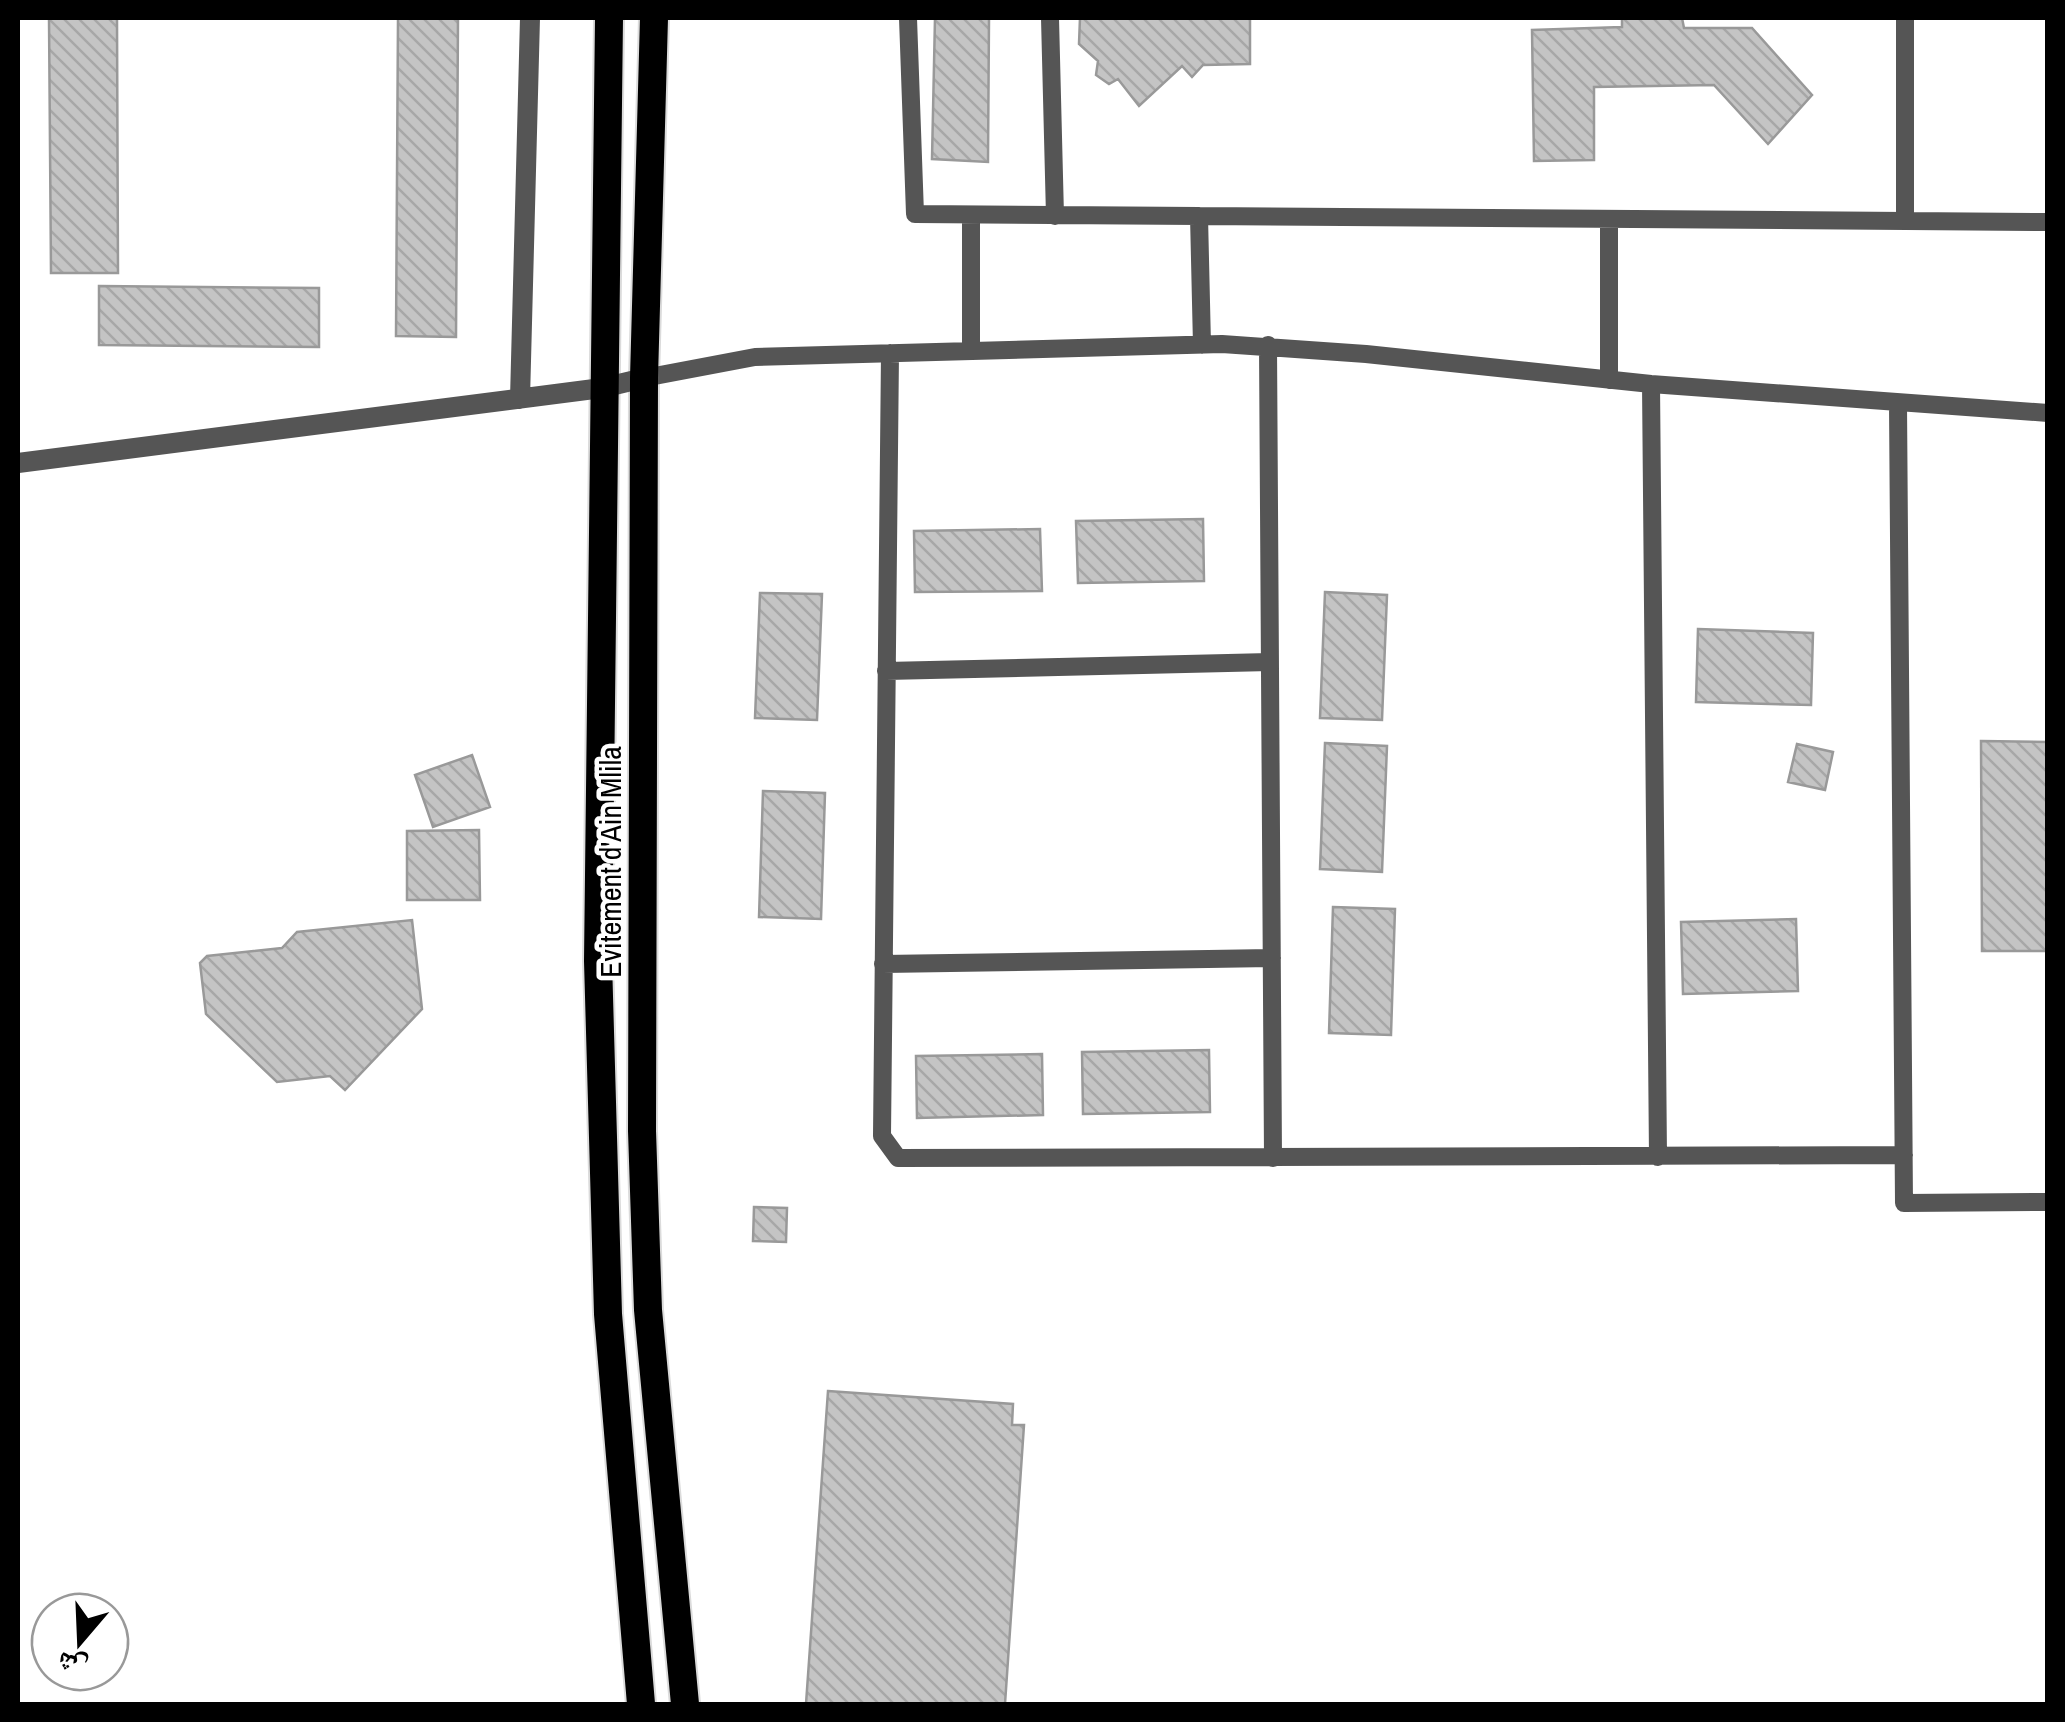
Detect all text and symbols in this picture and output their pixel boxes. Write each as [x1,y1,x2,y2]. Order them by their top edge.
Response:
street label: Evitement d'Ain Mlila [590,746,630,978]
north arrow [30,1592,130,1692]
text: ش [52,1643,92,1688]

